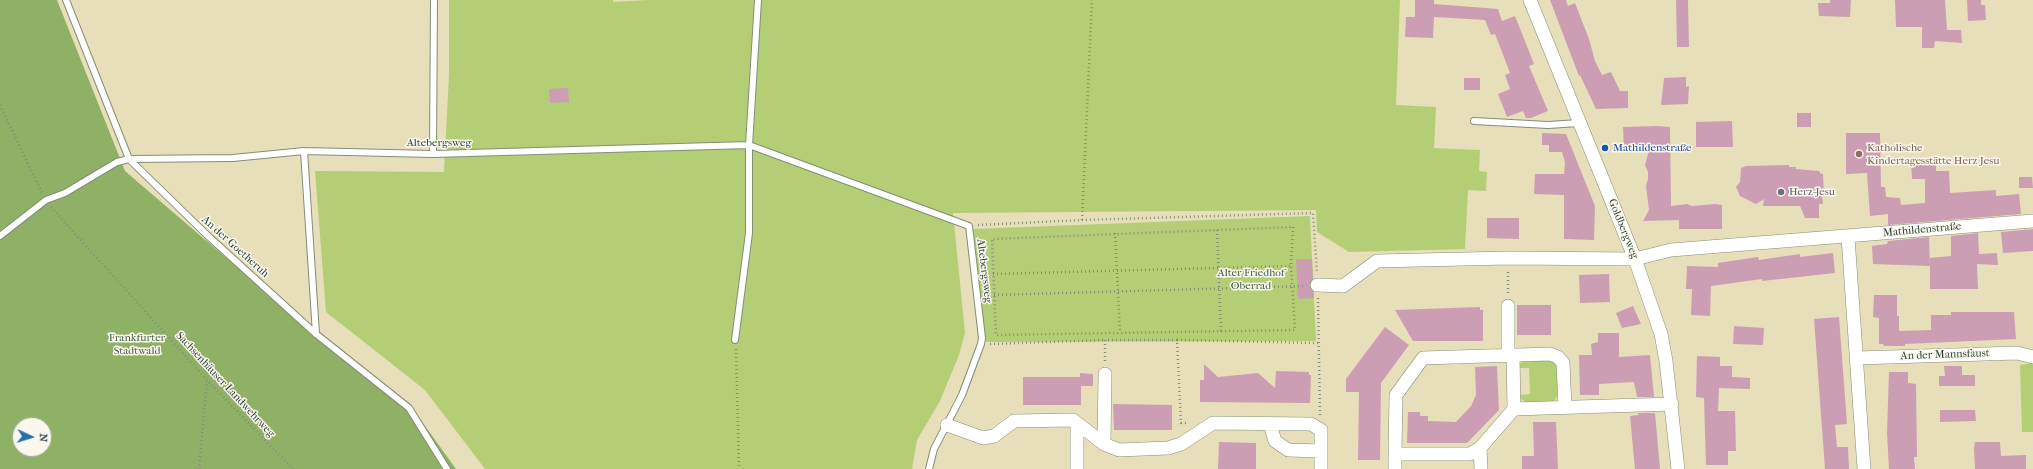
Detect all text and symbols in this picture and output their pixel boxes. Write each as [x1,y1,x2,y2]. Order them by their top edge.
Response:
street label: Altebergsweg [407,136,471,150]
place label: Mathildenstraße [1613,141,1692,155]
place label: Katholische Kindertagesstätte Herz Jesu [1867,141,1999,167]
marker: Mathildenstraße [1600,143,1610,153]
marker: Katholische Kindertagesstätte Herz Jesu [1854,149,1864,159]
place label: Herz-Jesu [1789,185,1835,199]
marker: Herz-Jesu [1776,187,1786,197]
street label: Goldbergweg [1605,197,1641,261]
street label: An der Goetheruh [199,213,271,281]
street label: Mathildenstraße [1882,220,1962,240]
street label: Altebergsweg [974,238,994,304]
park label: Alter Friedhof Oberrad [1218,266,1284,292]
street label: Sachsenhäuser Landwehrweg [173,330,277,440]
park label: Frankfurter Stadtwald [109,331,165,357]
street label: An der Mannsfaust [1900,347,1990,363]
north arrow [12,417,52,457]
text: N [37,433,50,442]

